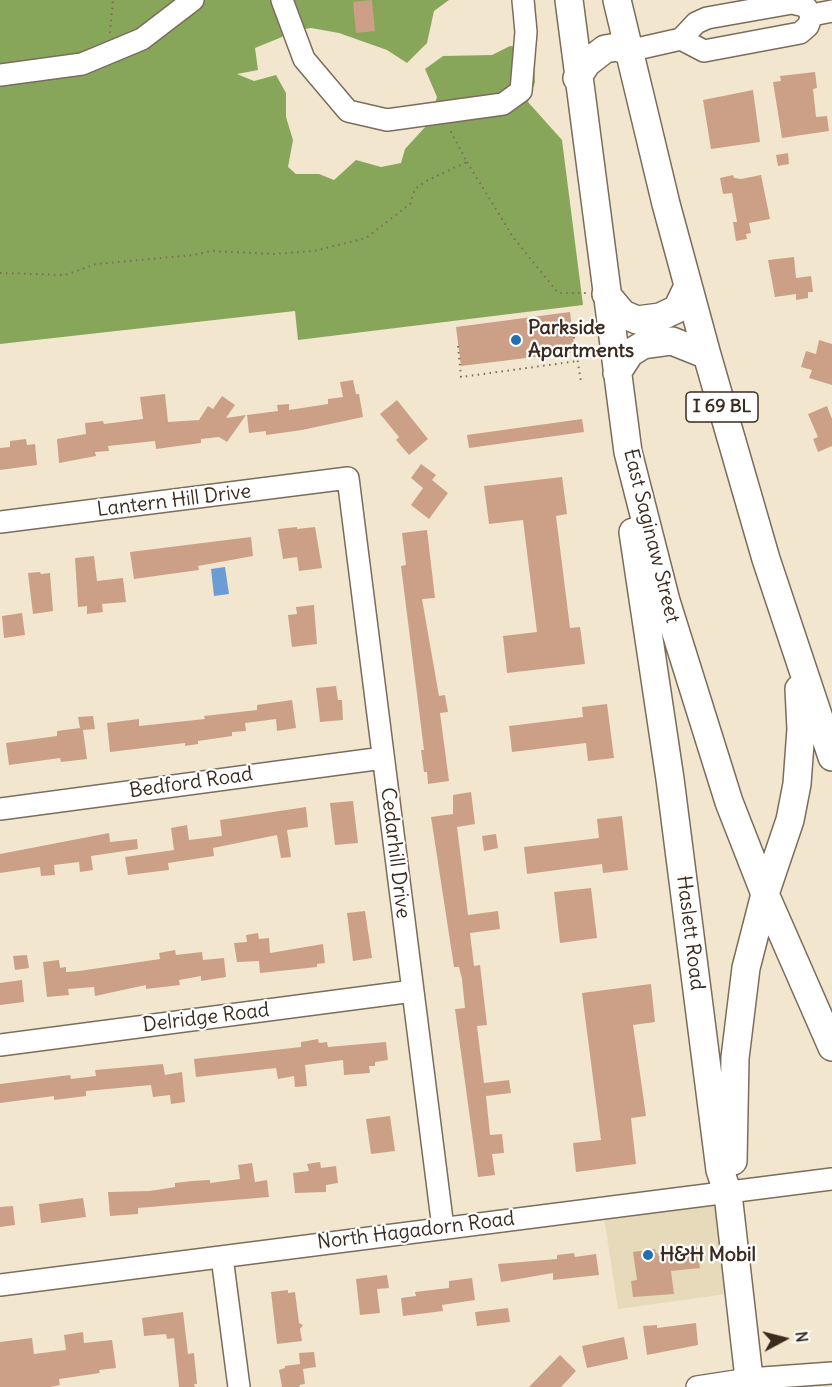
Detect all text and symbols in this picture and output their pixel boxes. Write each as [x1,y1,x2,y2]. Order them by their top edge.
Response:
place label: Parkside Apartments [528,316,634,363]
marker: Parkside Apartments [509,333,523,347]
road number: I 69 BL [686,392,758,422]
street label: East Saginaw Street [618,447,684,625]
street label: Lantern Hill Drive [96,480,252,522]
street label: Bedford Road [128,762,254,804]
street label: Cedarhill Drive [375,786,415,920]
street label: Haslett Road [671,874,709,992]
street label: Delridge Road [141,998,271,1038]
street label: North Hagadorn Road [316,1207,516,1255]
place label: H&H Mobil [660,1243,756,1267]
marker: H&H Mobil [641,1248,655,1262]
north arrow [754,1309,814,1369]
text: N [791,1330,812,1344]

